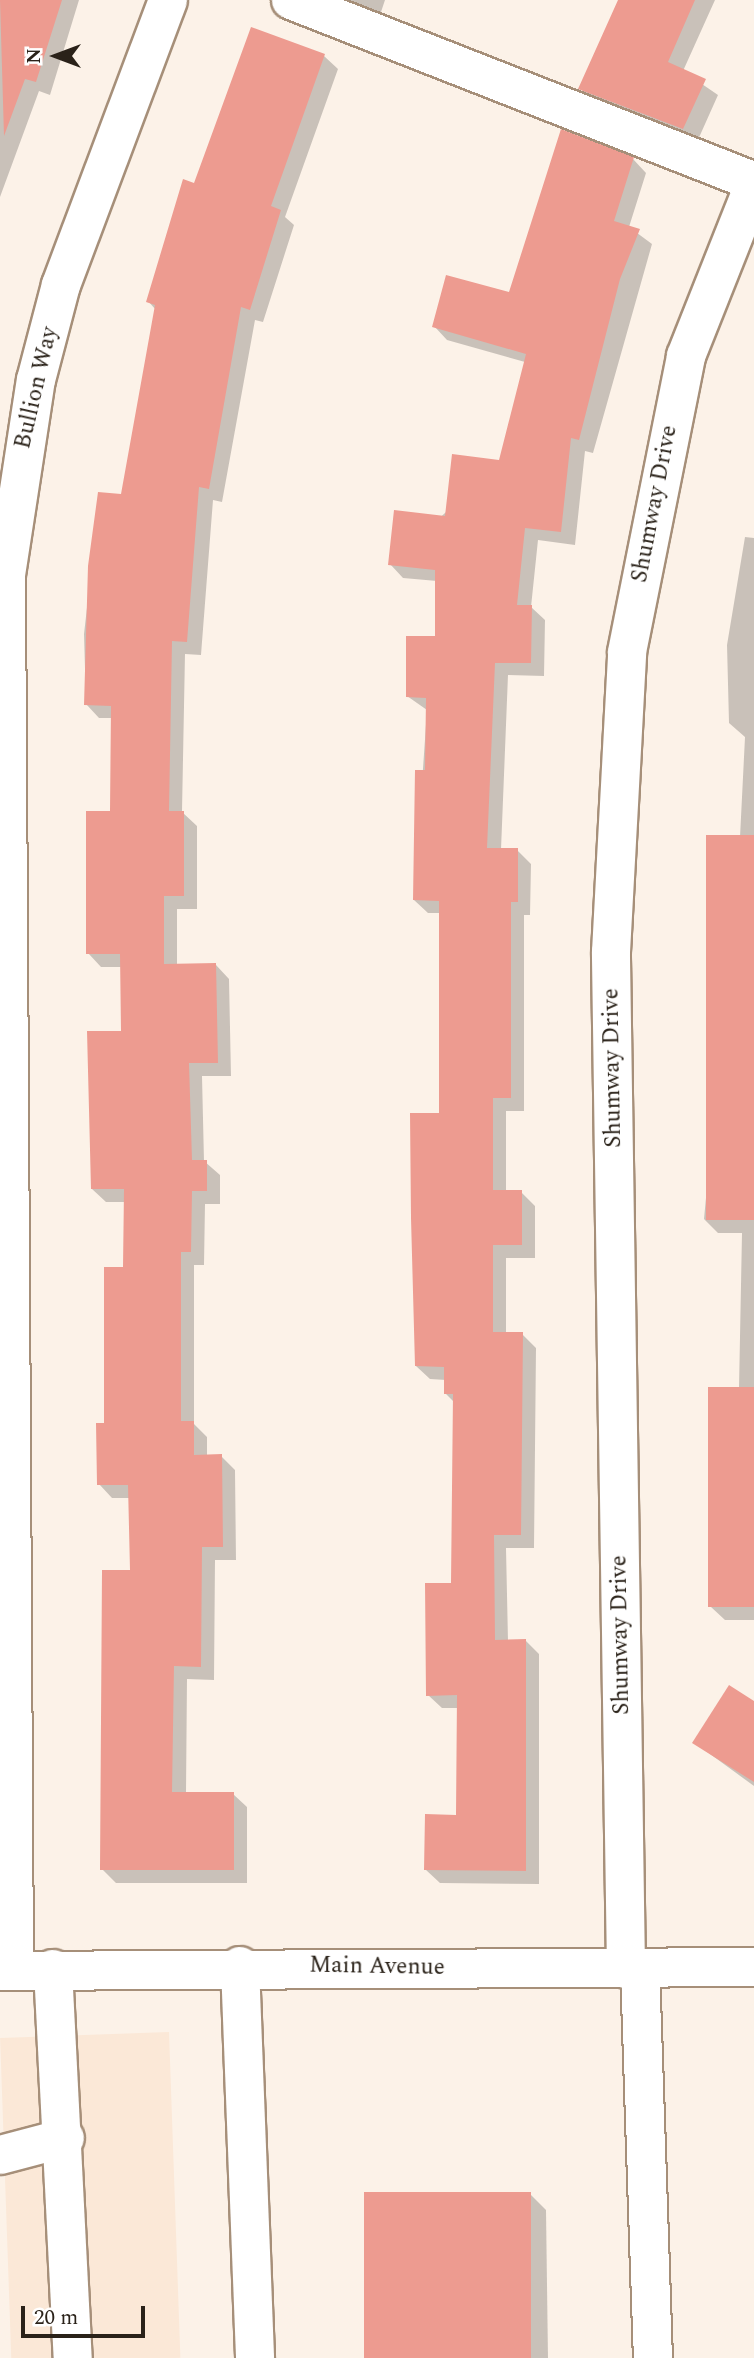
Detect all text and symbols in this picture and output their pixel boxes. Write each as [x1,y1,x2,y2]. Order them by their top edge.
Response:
north arrow [21,21,91,91]
text: N [20,48,49,64]
street label: Bullion Way [10,324,64,452]
street label: Shumway Drive [626,423,684,585]
street label: Shumway Drive [598,988,628,1148]
street label: Shumway Drive [606,1555,636,1715]
street label: Main Avenue [309,1952,445,1982]
scale bar [24,2292,149,2336]
text: 20 m [34,2302,78,2334]

